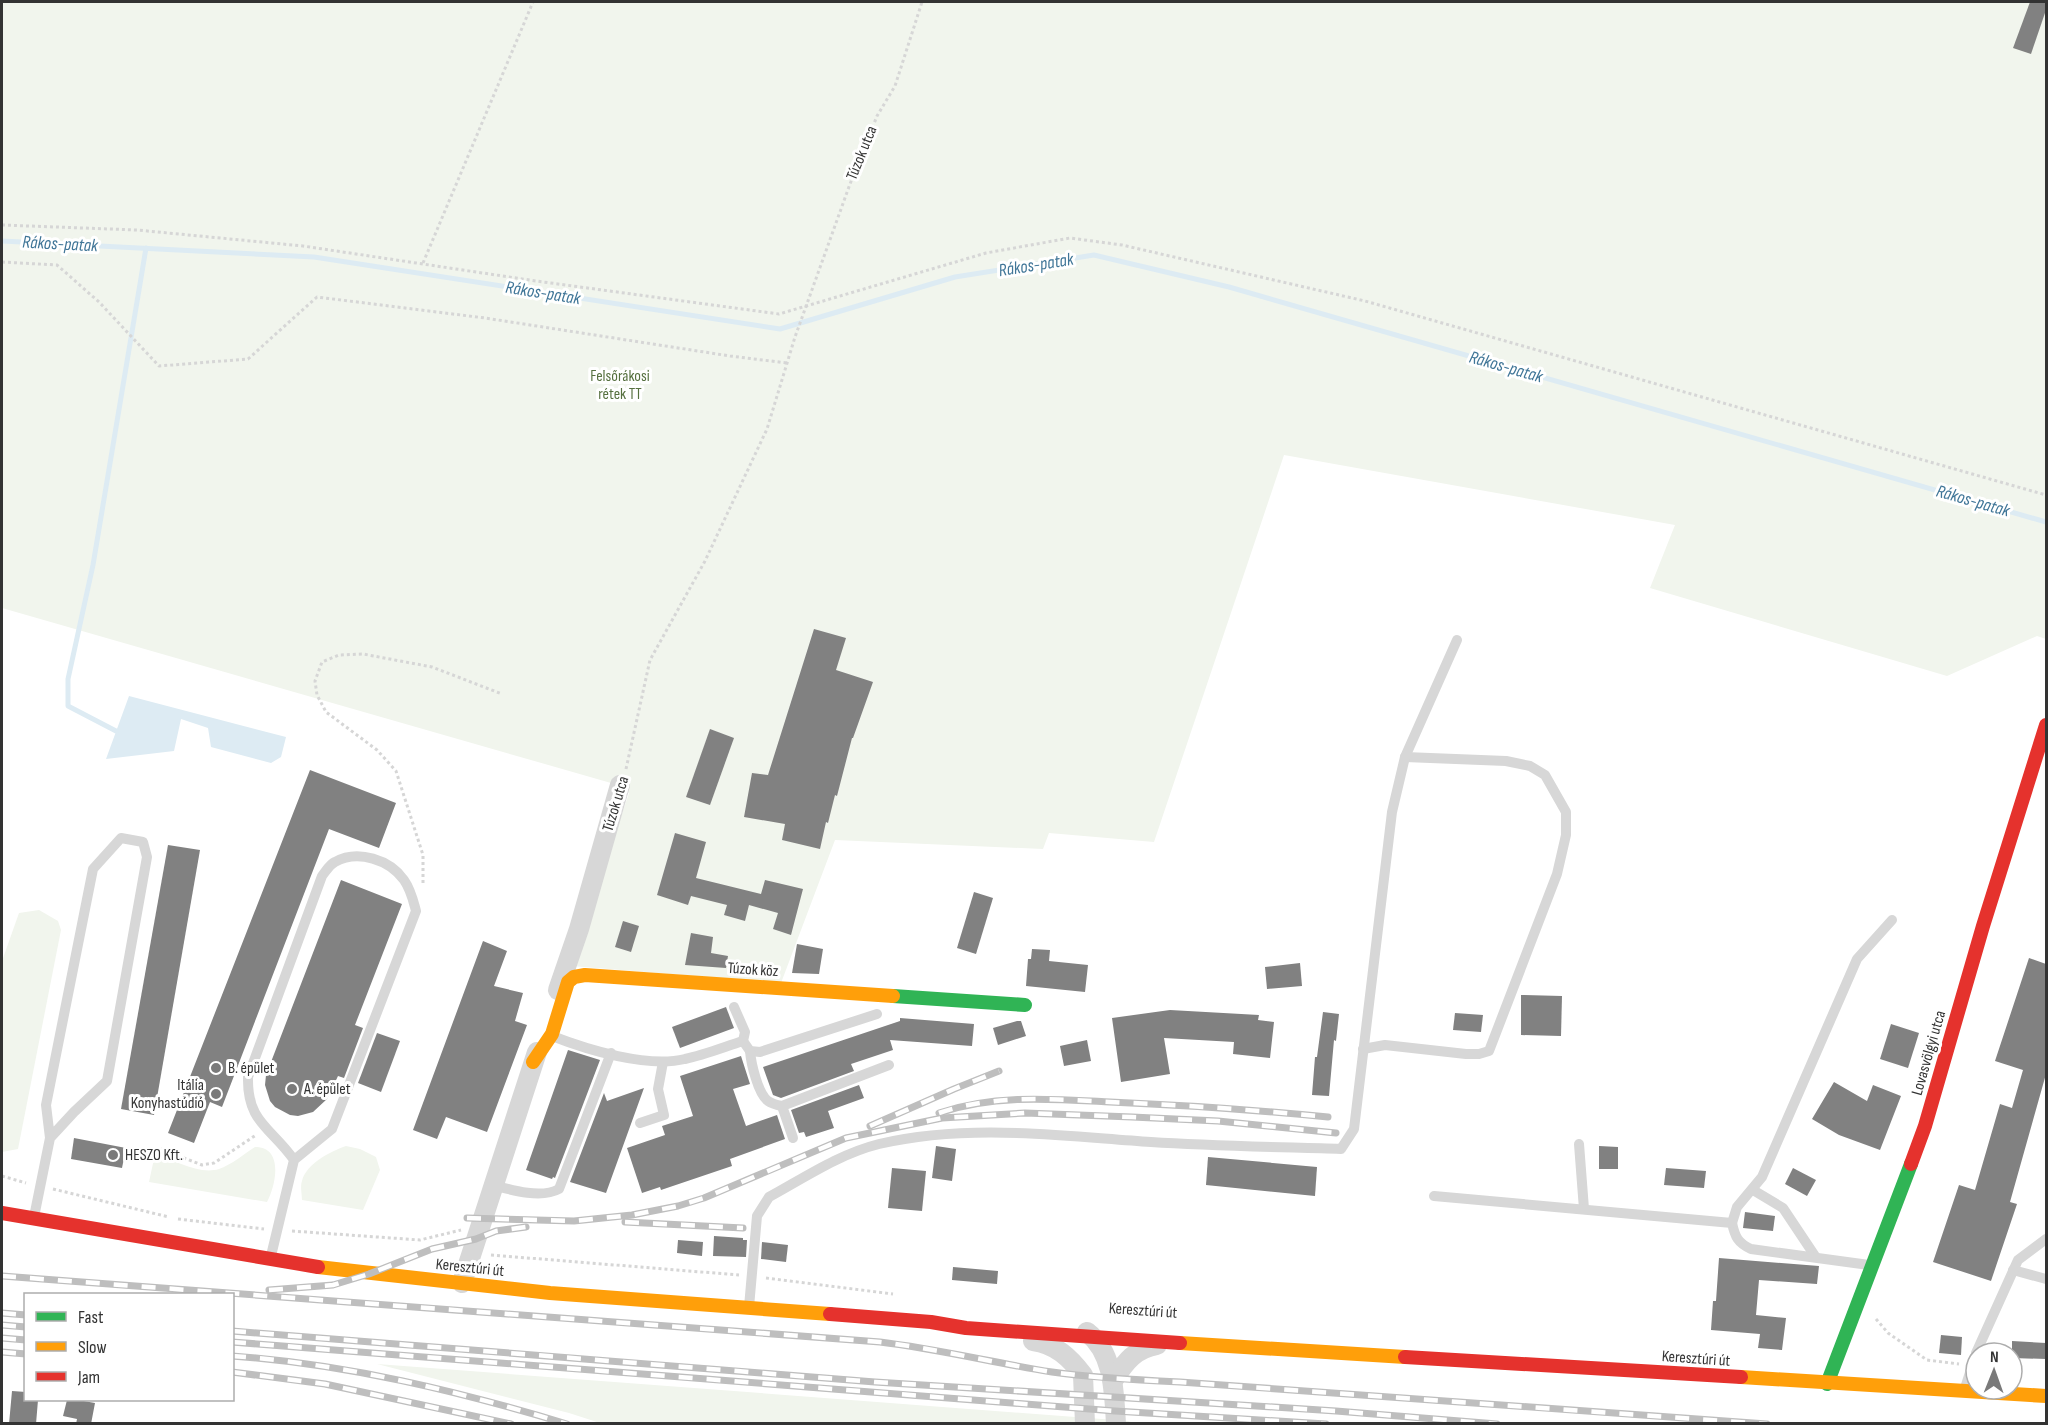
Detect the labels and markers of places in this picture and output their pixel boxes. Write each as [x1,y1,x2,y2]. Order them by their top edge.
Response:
place label: B. épület [228,1059,275,1078]
marker: B. épület [209,1061,223,1075]
place label: Itália Konyhastúdió [131,1076,204,1113]
place label: A. épület [303,1080,351,1099]
marker: A. épület [285,1082,299,1096]
marker: Itália Konyhastúdió [209,1087,223,1101]
place label: HESZO Kft. [125,1146,183,1165]
marker: HESZO Kft. [106,1148,120,1162]

